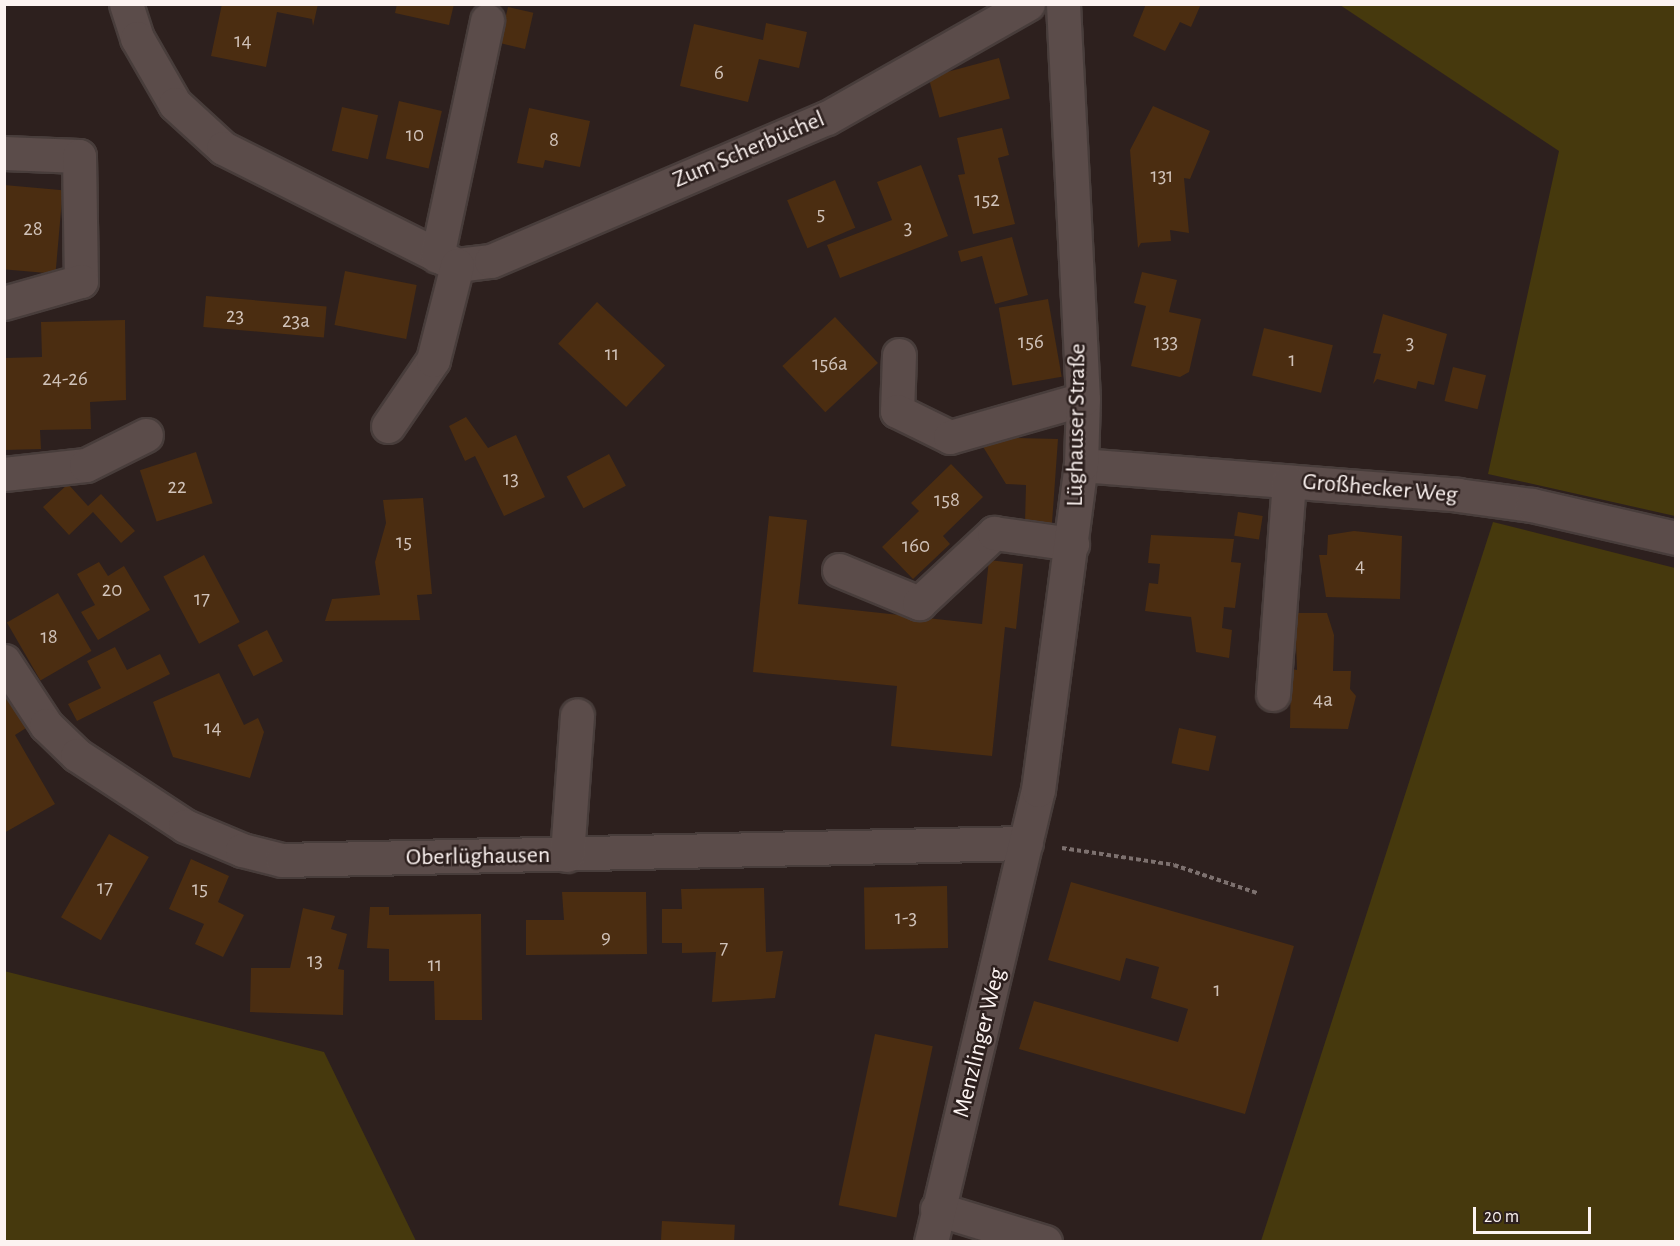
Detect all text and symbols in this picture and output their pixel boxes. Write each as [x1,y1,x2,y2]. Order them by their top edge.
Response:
house number: 14 [234,28,252,54]
house number: 6 [714,60,724,86]
street label: Zum Scherbüchel [669,105,829,195]
house number: 10 [406,122,424,148]
house number: 8 [549,127,559,153]
house number: 131 [1150,163,1174,189]
house number: 152 [974,187,1000,213]
house number: 5 [817,201,825,227]
house number: 3 [904,215,912,241]
house number: 28 [23,216,43,242]
house number: 23 [226,303,244,329]
house number: 23a [282,308,310,334]
house number: 156 [1018,329,1044,355]
house number: 133 [1154,329,1178,355]
house number: 3 [1406,330,1414,356]
house number: 11 [605,341,619,367]
street label: Lüghauser Straße [1061,343,1093,507]
house number: 1 [1288,347,1296,373]
house number: 156a [812,351,848,377]
house number: 24-26 [42,366,88,392]
house number: 13 [503,466,519,492]
street label: Großhecker Weg [1301,468,1459,510]
house number: 22 [167,474,187,500]
house number: 158 [934,487,960,513]
house number: 15 [396,529,412,555]
house number: 160 [902,533,930,559]
house number: 4 [1355,553,1365,579]
house number: 20 [102,577,122,603]
house number: 17 [194,586,210,612]
house number: 18 [40,624,58,650]
house number: 4a [1313,687,1333,713]
house number: 14 [204,715,222,741]
street label: Oberlüghausen [406,841,550,873]
house number: 17 [97,875,113,901]
house number: 15 [192,876,208,902]
house number: 1-3 [895,905,917,931]
house number: 9 [601,924,611,950]
house number: 7 [720,935,728,961]
house number: 13 [307,948,323,974]
house number: 11 [428,952,442,978]
street label: Menzlinger Weg [947,965,1013,1121]
house number: 1 [1213,977,1221,1003]
scale bar [1476,1195,1594,1233]
text: 20 m [1484,1208,1519,1226]

